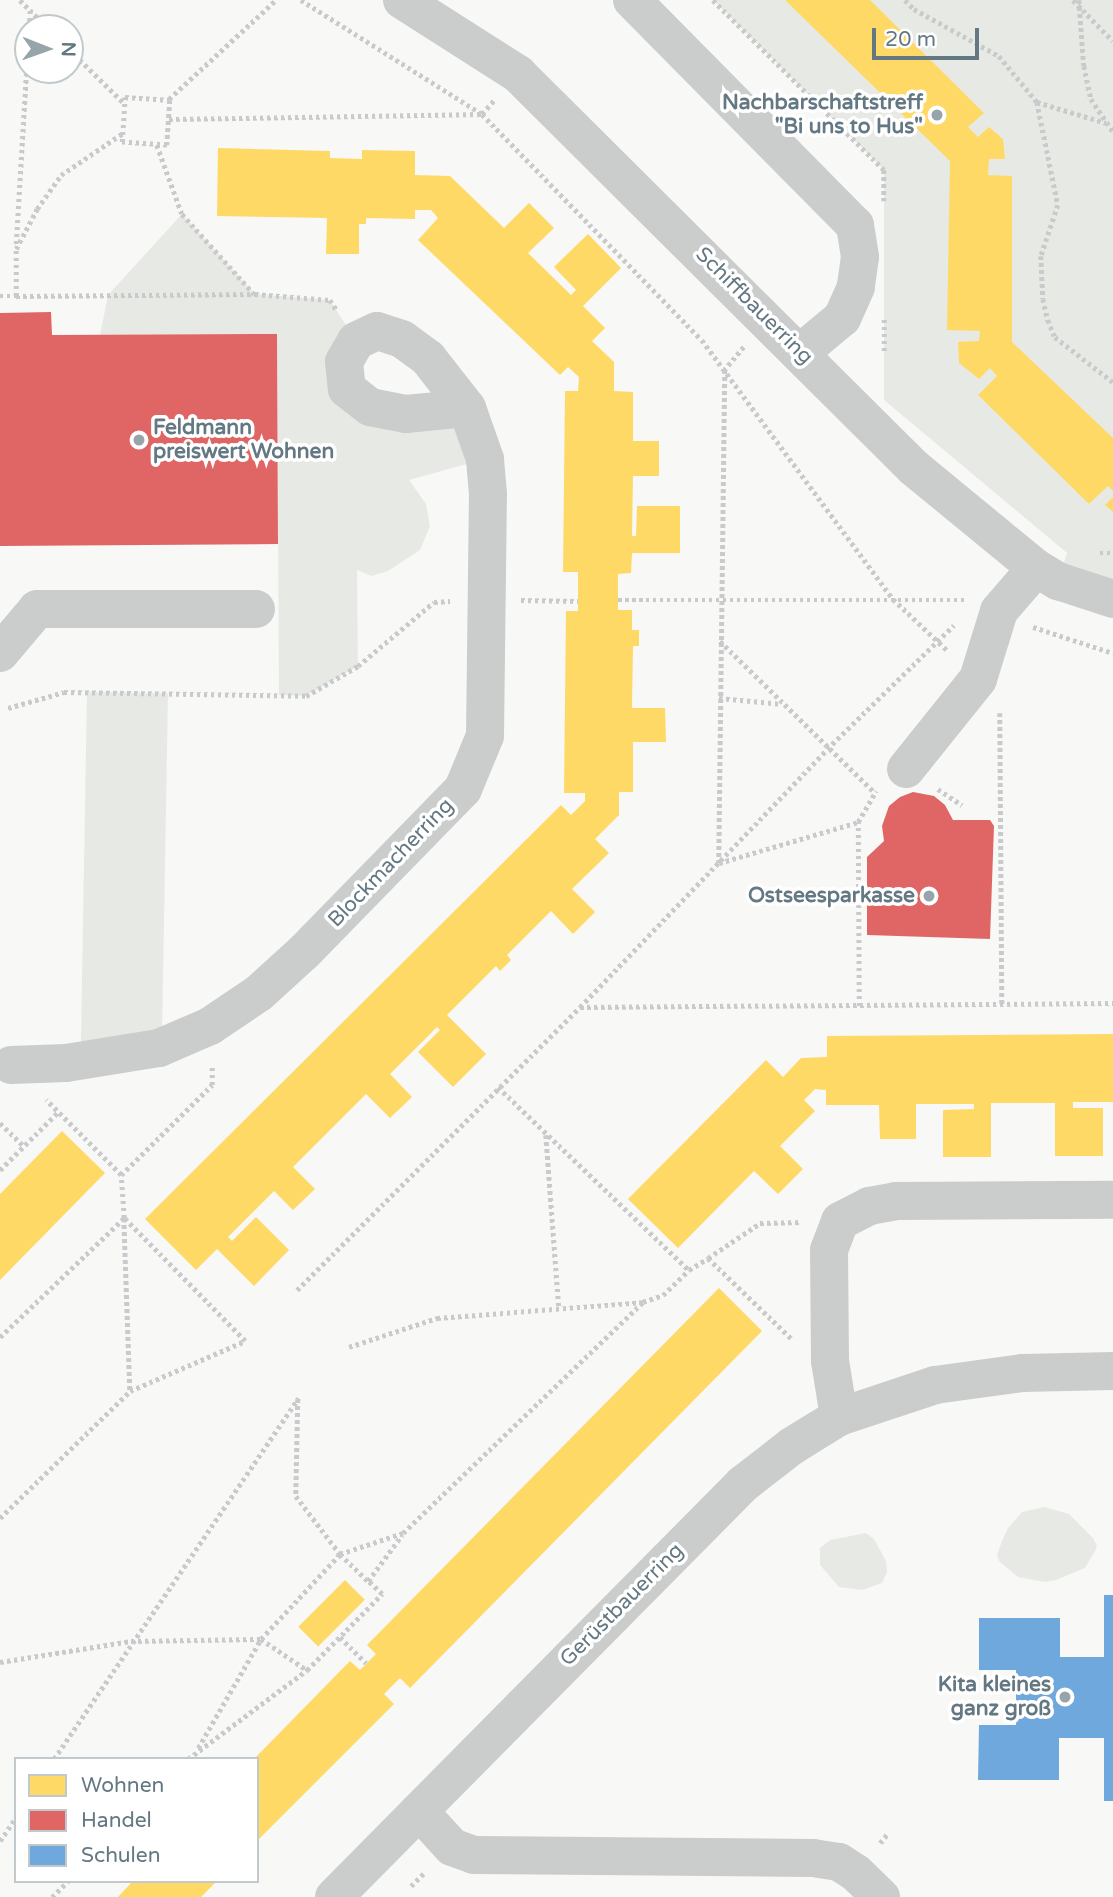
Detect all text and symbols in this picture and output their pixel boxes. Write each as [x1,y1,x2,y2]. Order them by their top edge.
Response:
north arrow [14,14,84,84]
scale bar [875,14,982,58]
text: 20 m [885,27,936,52]
text: N [57,42,79,57]
place label: Nachbarschaftstreff "Bi uns to Hus" [722,90,923,140]
marker: Nachbarschaftstreff "Bi uns to Hus" [929,107,945,123]
street label: Schiffbauerring [690,242,818,370]
place label: Feldmann preiswert Wohnen [153,415,334,465]
marker: Feldmann preiswert Wohnen [131,432,147,448]
street label: Blockmacherring [323,793,459,933]
place label: Ostseesparkasse [748,883,915,909]
marker: Ostseesparkasse [921,888,937,904]
street label: Gerüstbauerring [555,1538,689,1672]
place label: Kita kleines ganz groß [938,1672,1051,1722]
marker: Kita kleines ganz groß [1057,1689,1073,1705]
legend [14,1757,259,1883]
text: Wohnen [81,1773,164,1798]
text: Handel [81,1808,152,1833]
text: Schulen [81,1843,161,1868]

